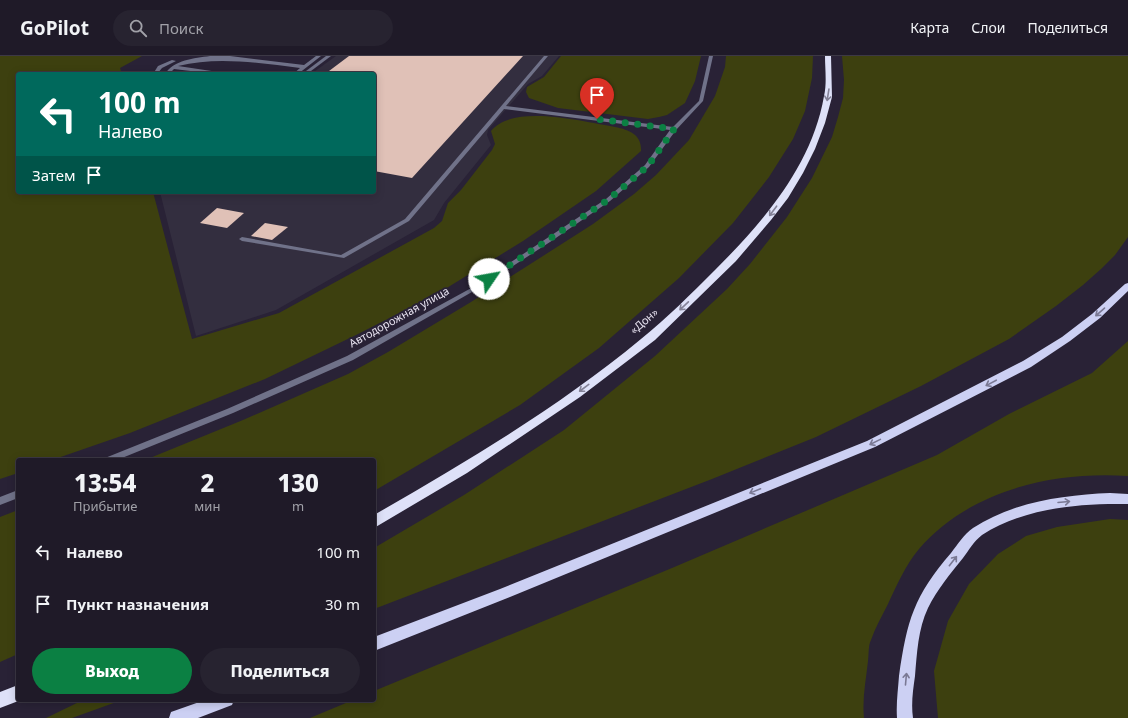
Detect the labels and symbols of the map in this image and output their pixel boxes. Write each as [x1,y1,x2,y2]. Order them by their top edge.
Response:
pin [580,78,614,119]
one-way arrow [824,88,832,101]
one-way arrow [768,205,777,216]
position arrow [468,258,510,300]
street label: Автодорожная улица [346,283,452,350]
one-way arrow [680,301,690,310]
street label: «Дон» [626,304,661,337]
one-way arrow [1094,308,1105,317]
one-way arrow [985,380,997,387]
one-way arrow [578,384,589,392]
one-way arrow [869,439,881,446]
one-way arrow [749,488,761,495]
one-way arrow [1057,499,1070,506]
one-way arrow [948,555,957,566]
one-way arrow [903,673,910,686]

